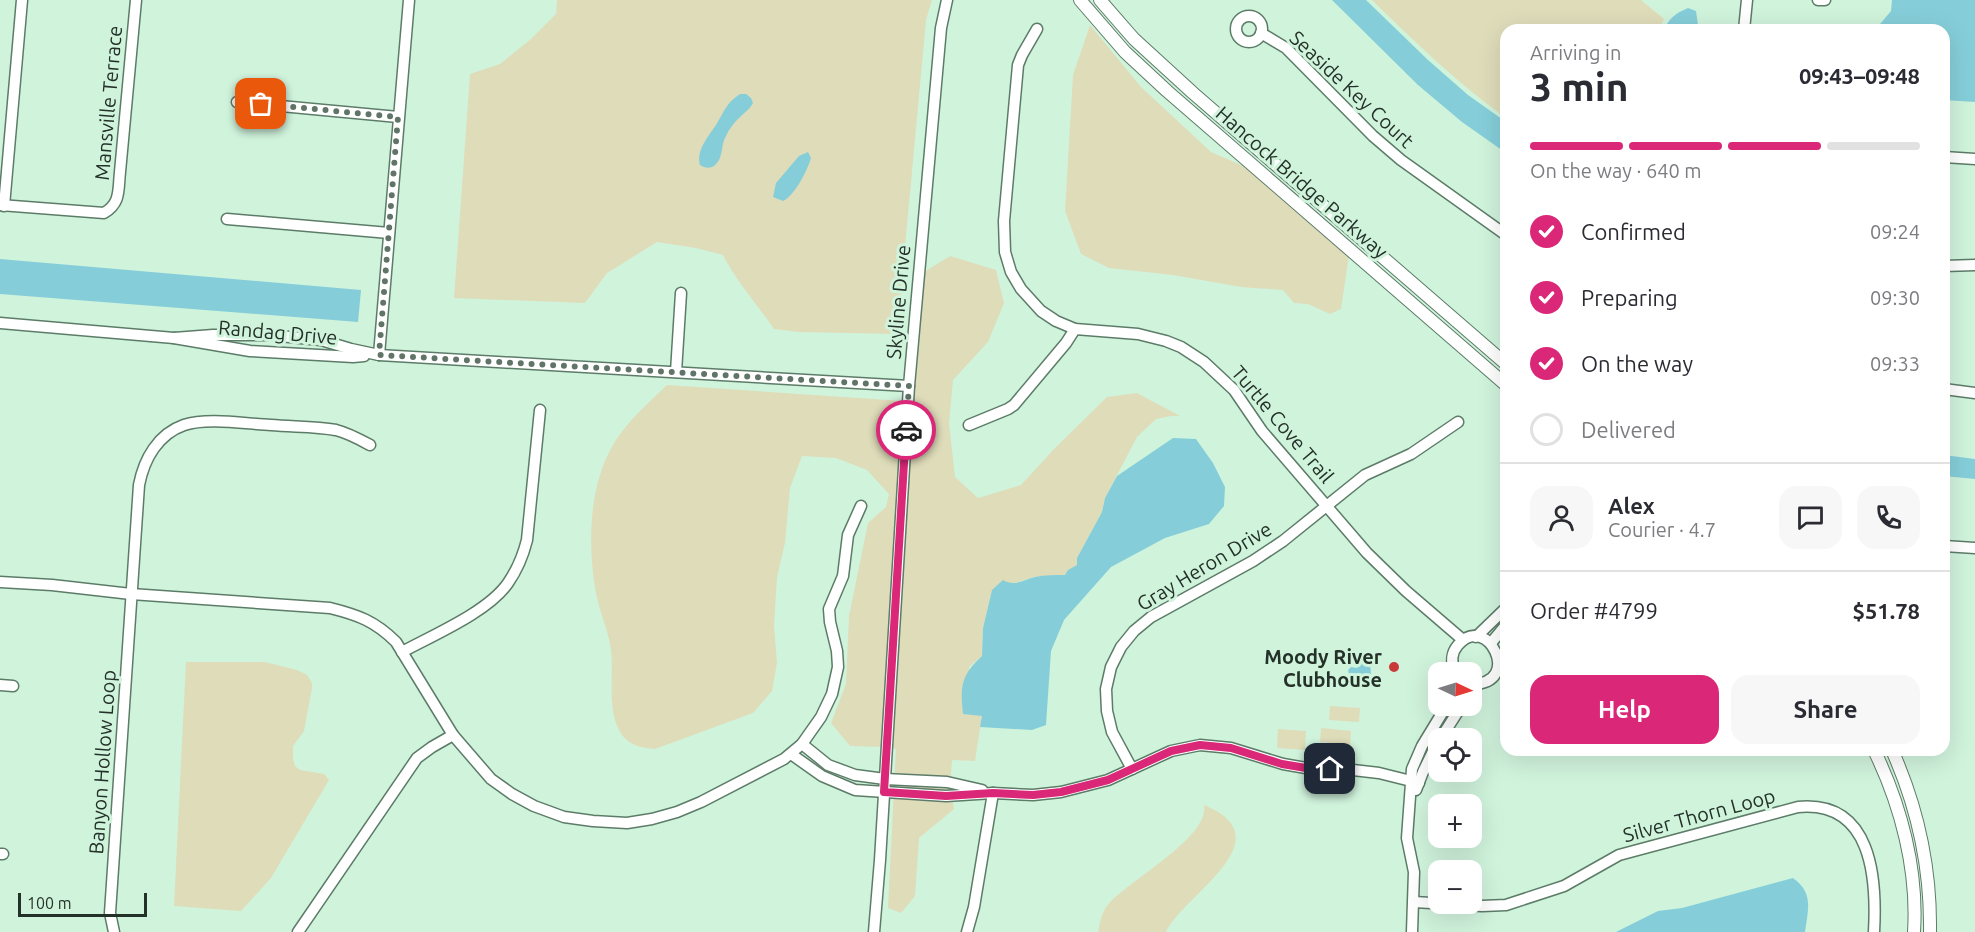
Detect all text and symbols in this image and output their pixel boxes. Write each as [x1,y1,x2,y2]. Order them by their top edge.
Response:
street label: Mansville Terrace [90,25,126,181]
street label: Seaside Key Court [1285,26,1419,152]
text: Arriving in [1530,41,1621,64]
text: 09:43–09:48 [1799,63,1920,88]
text: 3 min [1530,65,1629,108]
pin [235,78,286,129]
icon: bag [244,87,277,120]
street label: Hancock Bridge Parkway [1212,101,1393,263]
text: On the way · 640 m [1530,159,1702,182]
icon: check [1530,215,1563,248]
text: Confirmed [1581,219,1686,244]
text: 09:24 [1870,220,1920,243]
street label: Skyline Drive [882,244,914,360]
icon: check [1530,281,1563,314]
text: Preparing [1581,285,1678,310]
text: 09:30 [1870,286,1920,309]
street label: Randag Drive [217,315,339,349]
icon: check [1530,347,1563,380]
text: On the way [1581,351,1693,376]
text: 09:33 [1870,352,1920,375]
street label: Turtle Cove Trail [1227,361,1339,487]
courier [876,400,936,460]
icon: car [890,414,923,447]
text: Delivered [1581,417,1676,442]
button: person [1530,486,1593,549]
button: chat [1779,486,1842,549]
button: phone [1857,486,1920,549]
text: Alex [1608,493,1655,518]
street label: Gray Heron Drive [1133,517,1275,615]
text: Courier · 4.7 [1608,518,1716,541]
text: Order #4799 [1530,598,1658,623]
text: $51.78 [1853,598,1920,623]
place label: Moody River Clubhouse [1264,645,1383,691]
marker: Moody River Clubhouse [1387,660,1401,674]
north arrow [1428,662,1482,716]
map controls [1428,662,1482,914]
street label: Banyon Hollow Loop [84,669,120,855]
button: Help [1530,675,1719,744]
button: Share [1731,675,1920,744]
button: locate [1428,728,1482,782]
pin [1304,743,1355,794]
icon: home [1313,752,1346,785]
street label: Silver Thorn Loop [1620,784,1778,846]
button: + [1428,794,1482,848]
button: − [1428,860,1482,914]
scale bar [18,890,147,918]
text: 100 m [27,894,72,912]

